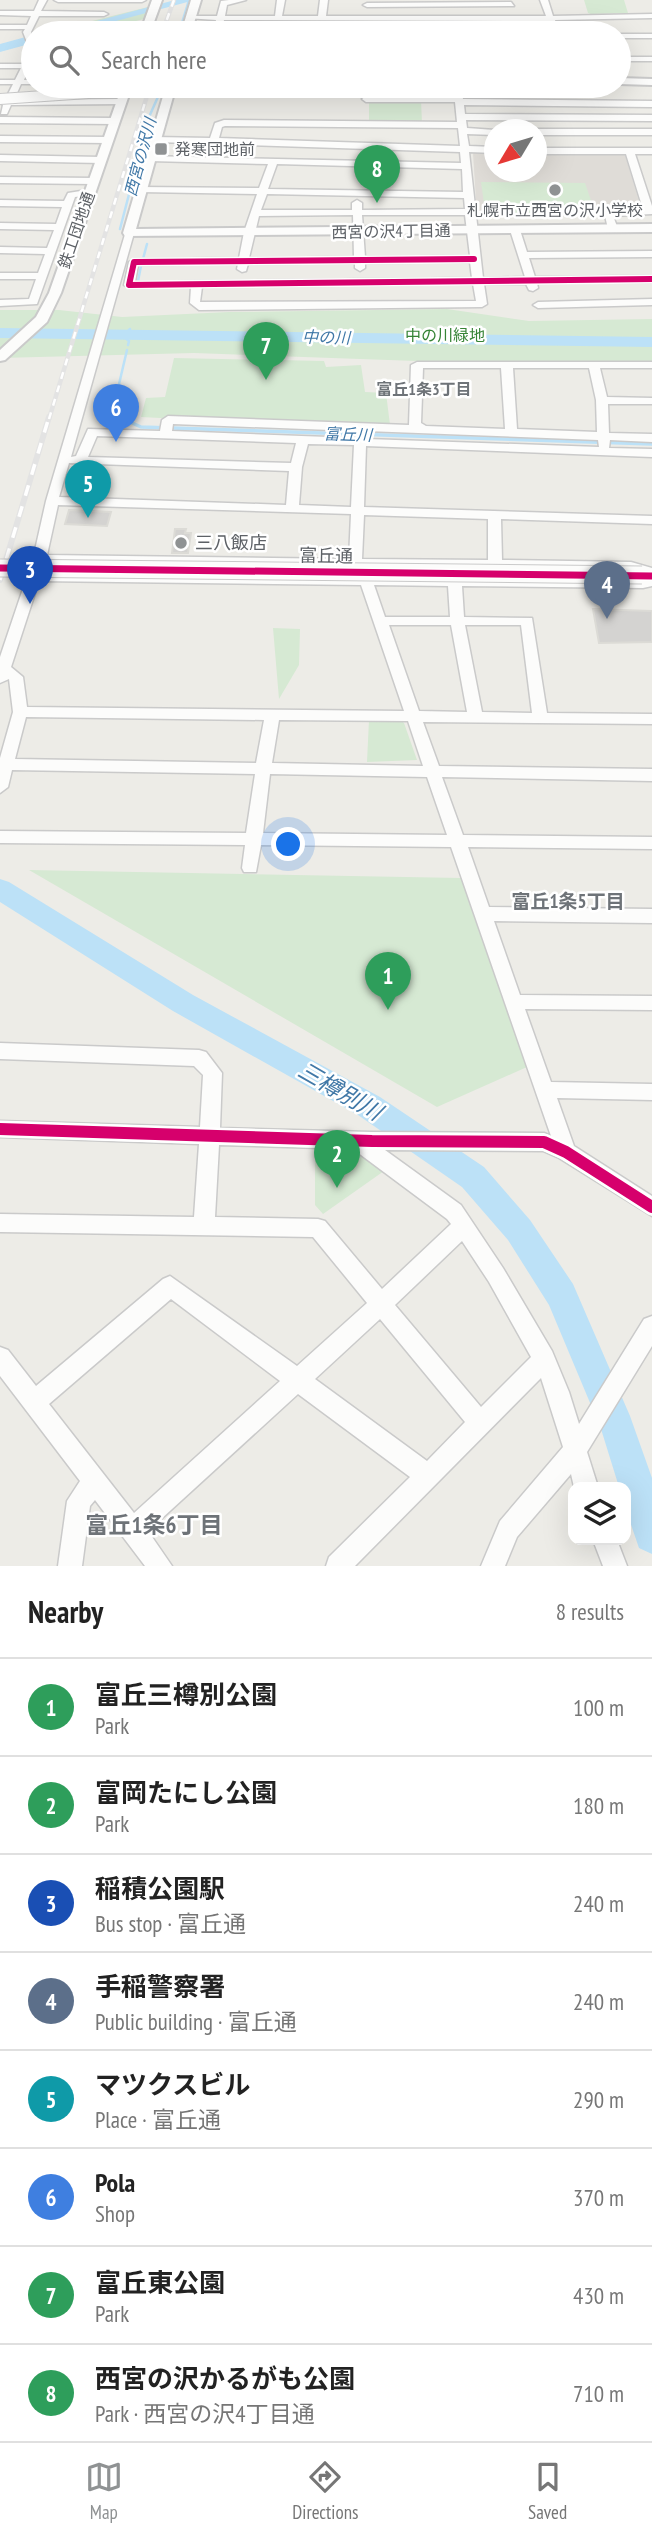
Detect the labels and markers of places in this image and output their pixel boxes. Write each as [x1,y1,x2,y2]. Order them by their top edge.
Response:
place label: 発寒団地前 [175,139,255,159]
marker: 発寒団地前 [153,141,169,157]
pin: 8 [354,145,400,203]
marker: 札幌市立西宮の沢小学校 [547,182,563,198]
place label: 札幌市立西宮の沢小学校 [467,200,643,220]
pin: 7 [243,322,289,380]
pin: 6 [93,384,139,442]
pin: 5 [65,460,111,518]
place label: 三八飯店 [195,531,267,554]
marker: 三八飯店 [173,535,189,551]
pin: 3 [7,546,53,604]
pin: 4 [584,561,630,619]
pin: 1 [365,952,411,1010]
pin: 2 [314,1130,360,1188]

